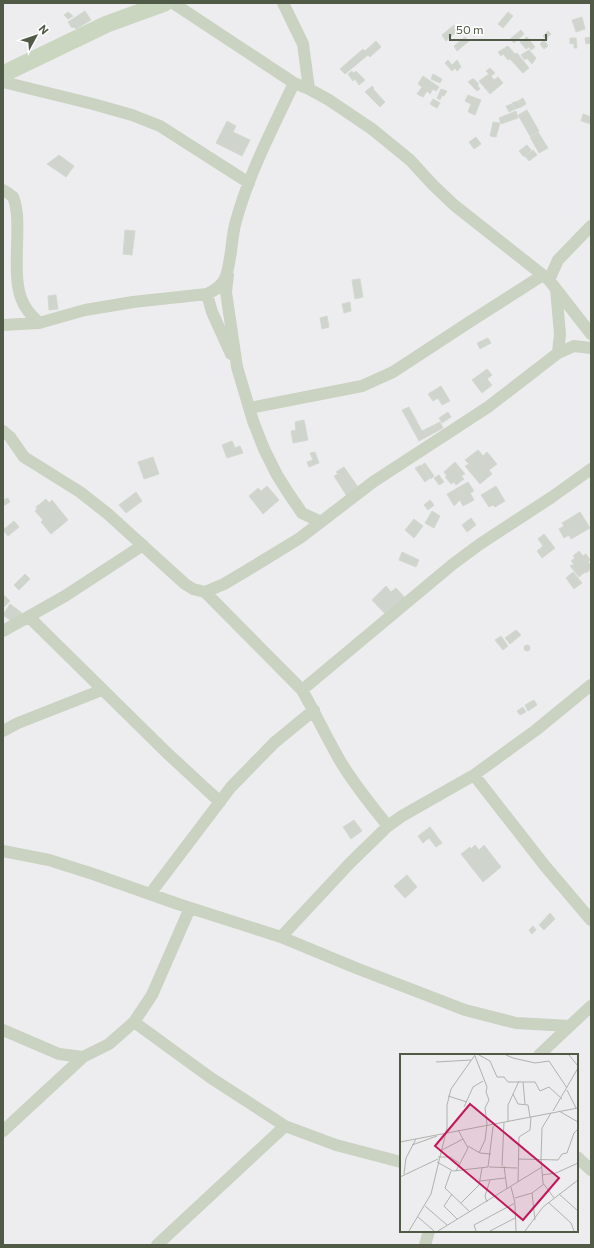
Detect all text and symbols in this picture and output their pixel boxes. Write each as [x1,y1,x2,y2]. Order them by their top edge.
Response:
north arrow [16,16,56,56]
scale bar [450,16,546,42]
text: N [36,22,52,37]
text: 50 m [456,22,484,36]
inset map [400,1054,578,1232]

